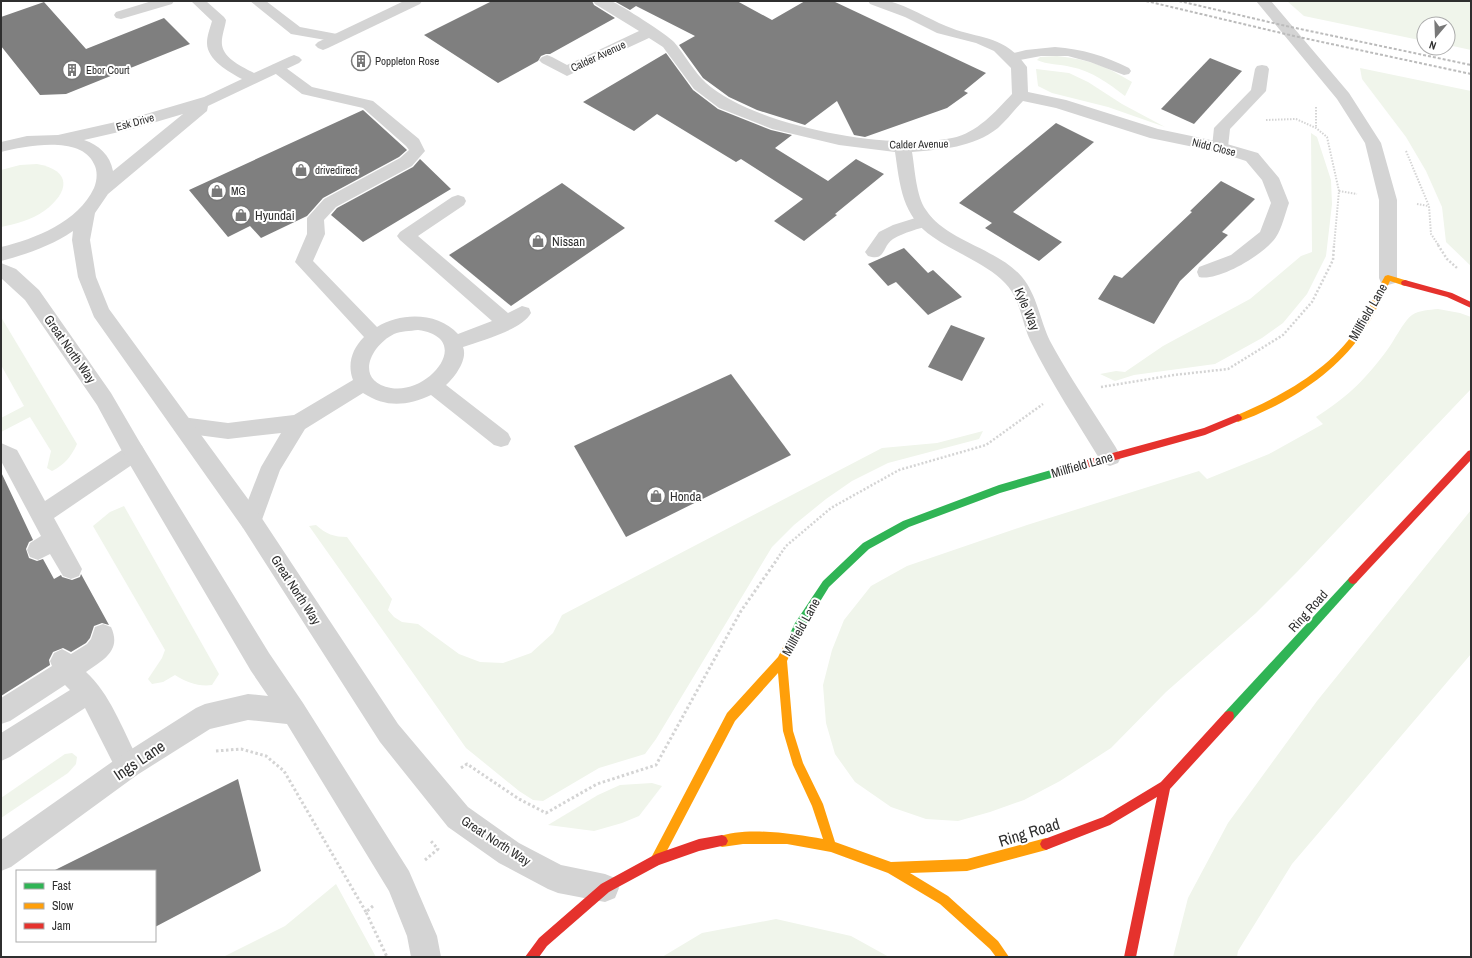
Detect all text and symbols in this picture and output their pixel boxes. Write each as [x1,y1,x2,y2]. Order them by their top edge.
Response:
north arrow [1416,16,1456,56]
street label: Calder Avenue [568,37,628,75]
text: N [1427,38,1438,53]
building icon: Poppleton Rose [350,50,372,72]
place label: Poppleton Rose [375,54,439,68]
building icon: Ebor Court [61,59,83,81]
place label: Ebor Court [86,63,130,77]
street label: Esk Drive [114,110,156,134]
street label: Nidd Close [1191,135,1237,159]
street label: Calder Avenue [889,136,949,152]
shop icon: drivedirect [290,159,312,181]
place label: drivedirect [315,163,358,177]
shop icon: MG [206,180,228,202]
place label: MG [231,184,246,198]
shop icon: Hyundai [230,204,252,226]
place label: Hyundai [255,207,295,224]
shop icon: Nissan [527,230,549,252]
place label: Nissan [552,233,585,250]
street label: Millfield Lane [1345,280,1391,344]
street label: Kyle Way [1010,285,1044,333]
street label: Great North Way [40,312,100,387]
street label: Millfield Lane [1049,448,1115,482]
shop icon: Honda [645,485,667,507]
place label: Honda [670,488,701,505]
street label: Great North Way [267,552,325,629]
street label: Ring Road [1285,586,1331,636]
street label: Millfield Lane [778,595,824,659]
street label: Ings Lane [109,735,169,785]
street label: Great North Way [458,812,535,870]
street label: Ring Road [996,812,1062,852]
legend [16,870,156,942]
text: Fast [52,878,71,894]
text: Slow [52,898,74,914]
text: Jam [52,918,71,934]

